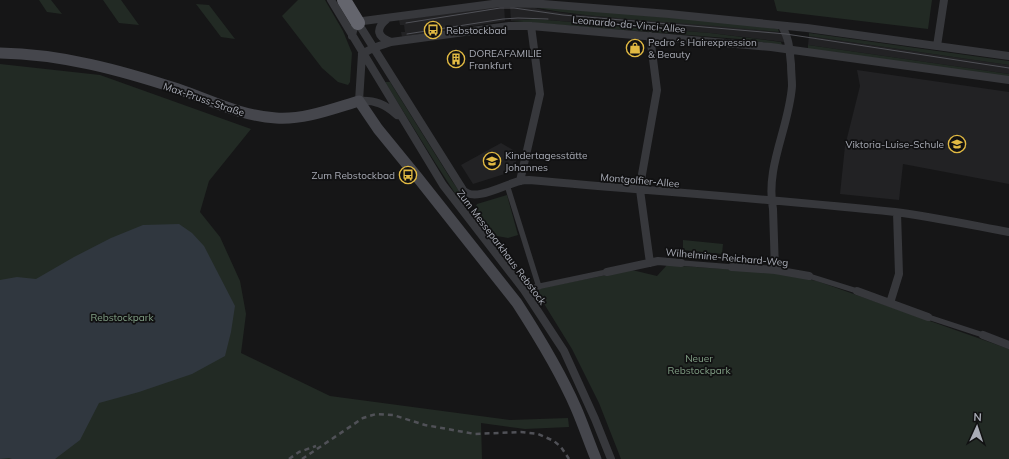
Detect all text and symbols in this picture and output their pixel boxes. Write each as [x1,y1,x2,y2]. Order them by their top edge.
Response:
street label: Leonardo-da-Vinci-Allee [572,13,686,36]
bus stop icon: Rebstockbad [423,20,443,40]
place label: Rebstockbad [446,24,506,37]
place label: Pedro´s Hairexpression & Beauty [648,36,757,61]
shop icon: Pedro´s Hairexpression & Beauty [625,38,645,58]
place label: DOREAFAMILIE Frankfurt [469,47,542,72]
building icon: DOREAFAMILIE Frankfurt [446,49,466,69]
street label: Max-Pruss-Straße [162,80,246,119]
school or university icon: Viktoria-Luise-Schule [947,134,967,154]
place label: Viktoria-Luise-Schule [845,138,944,151]
place label: Kindertagesstätte Johannes [505,149,588,174]
school or university icon: Kindertagesstätte Johannes [482,151,502,171]
bus stop icon: Zum Rebstockbad [398,165,418,185]
place label: Zum Rebstockbad [312,169,395,182]
street label: Montgolfier-Allee [600,171,680,190]
street label: Zum Messeparkhaus Rebstock [454,187,550,308]
street label: Wilhelmine-Reichard-Weg [665,246,789,269]
park label: Rebstockpark [90,311,154,324]
park label: Neuer Rebstockpark [667,352,731,377]
north arrow [957,407,997,447]
text: N [973,410,982,424]

